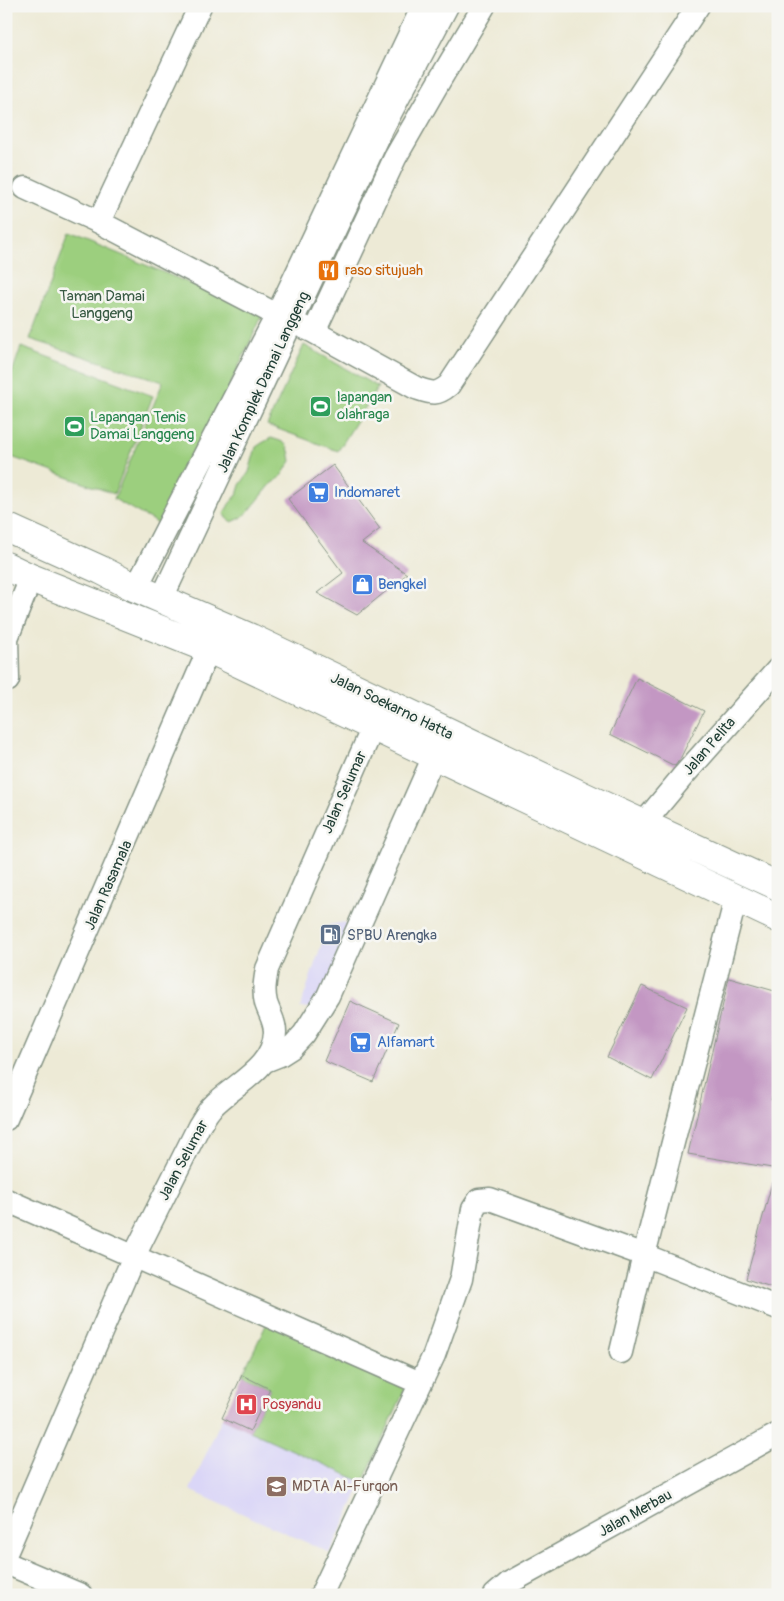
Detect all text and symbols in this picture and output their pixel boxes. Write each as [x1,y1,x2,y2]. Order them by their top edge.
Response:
restaurant icon: raso situjuah [317,258,341,282]
place label: raso situjuah [345,261,423,280]
park label: Taman Damai Langgeng [59,287,145,323]
street label: Jalan Komplek Damai Langgeng [213,289,314,476]
place label: lapangan olahraga [337,388,392,424]
sports icon: lapangan olahraga [309,394,333,418]
place label: Lapangan Tenis Damai Langgeng [90,408,194,444]
sports icon: Lapangan Tenis Damai Langgeng [62,414,86,438]
supermarket icon: Indomaret [306,480,330,504]
place label: Indomaret [334,483,401,502]
shop icon: Bengkel [350,572,374,596]
place label: Bengkel [378,575,427,594]
street label: Jalan Soekarno Hatta [327,669,456,744]
street label: Jalan Pelita [679,713,740,779]
street label: Jalan Selumar [318,747,371,836]
street label: Jalan Rasamala [80,837,137,933]
fuel station icon: SPBU Arengka [319,923,343,947]
place label: SPBU Arengka [347,926,437,945]
supermarket icon: Alfamart [349,1030,373,1054]
place label: Alfamart [377,1033,435,1052]
street label: Jalan Selumar [154,1116,213,1204]
hospital icon: Posyandu [234,1392,258,1416]
place label: Posyandu [262,1395,321,1414]
school or university icon: MDTA Al-Furqon [264,1474,288,1498]
place label: MDTA Al-Furqon [292,1477,398,1496]
street label: Jalan Merbau [595,1485,675,1541]

